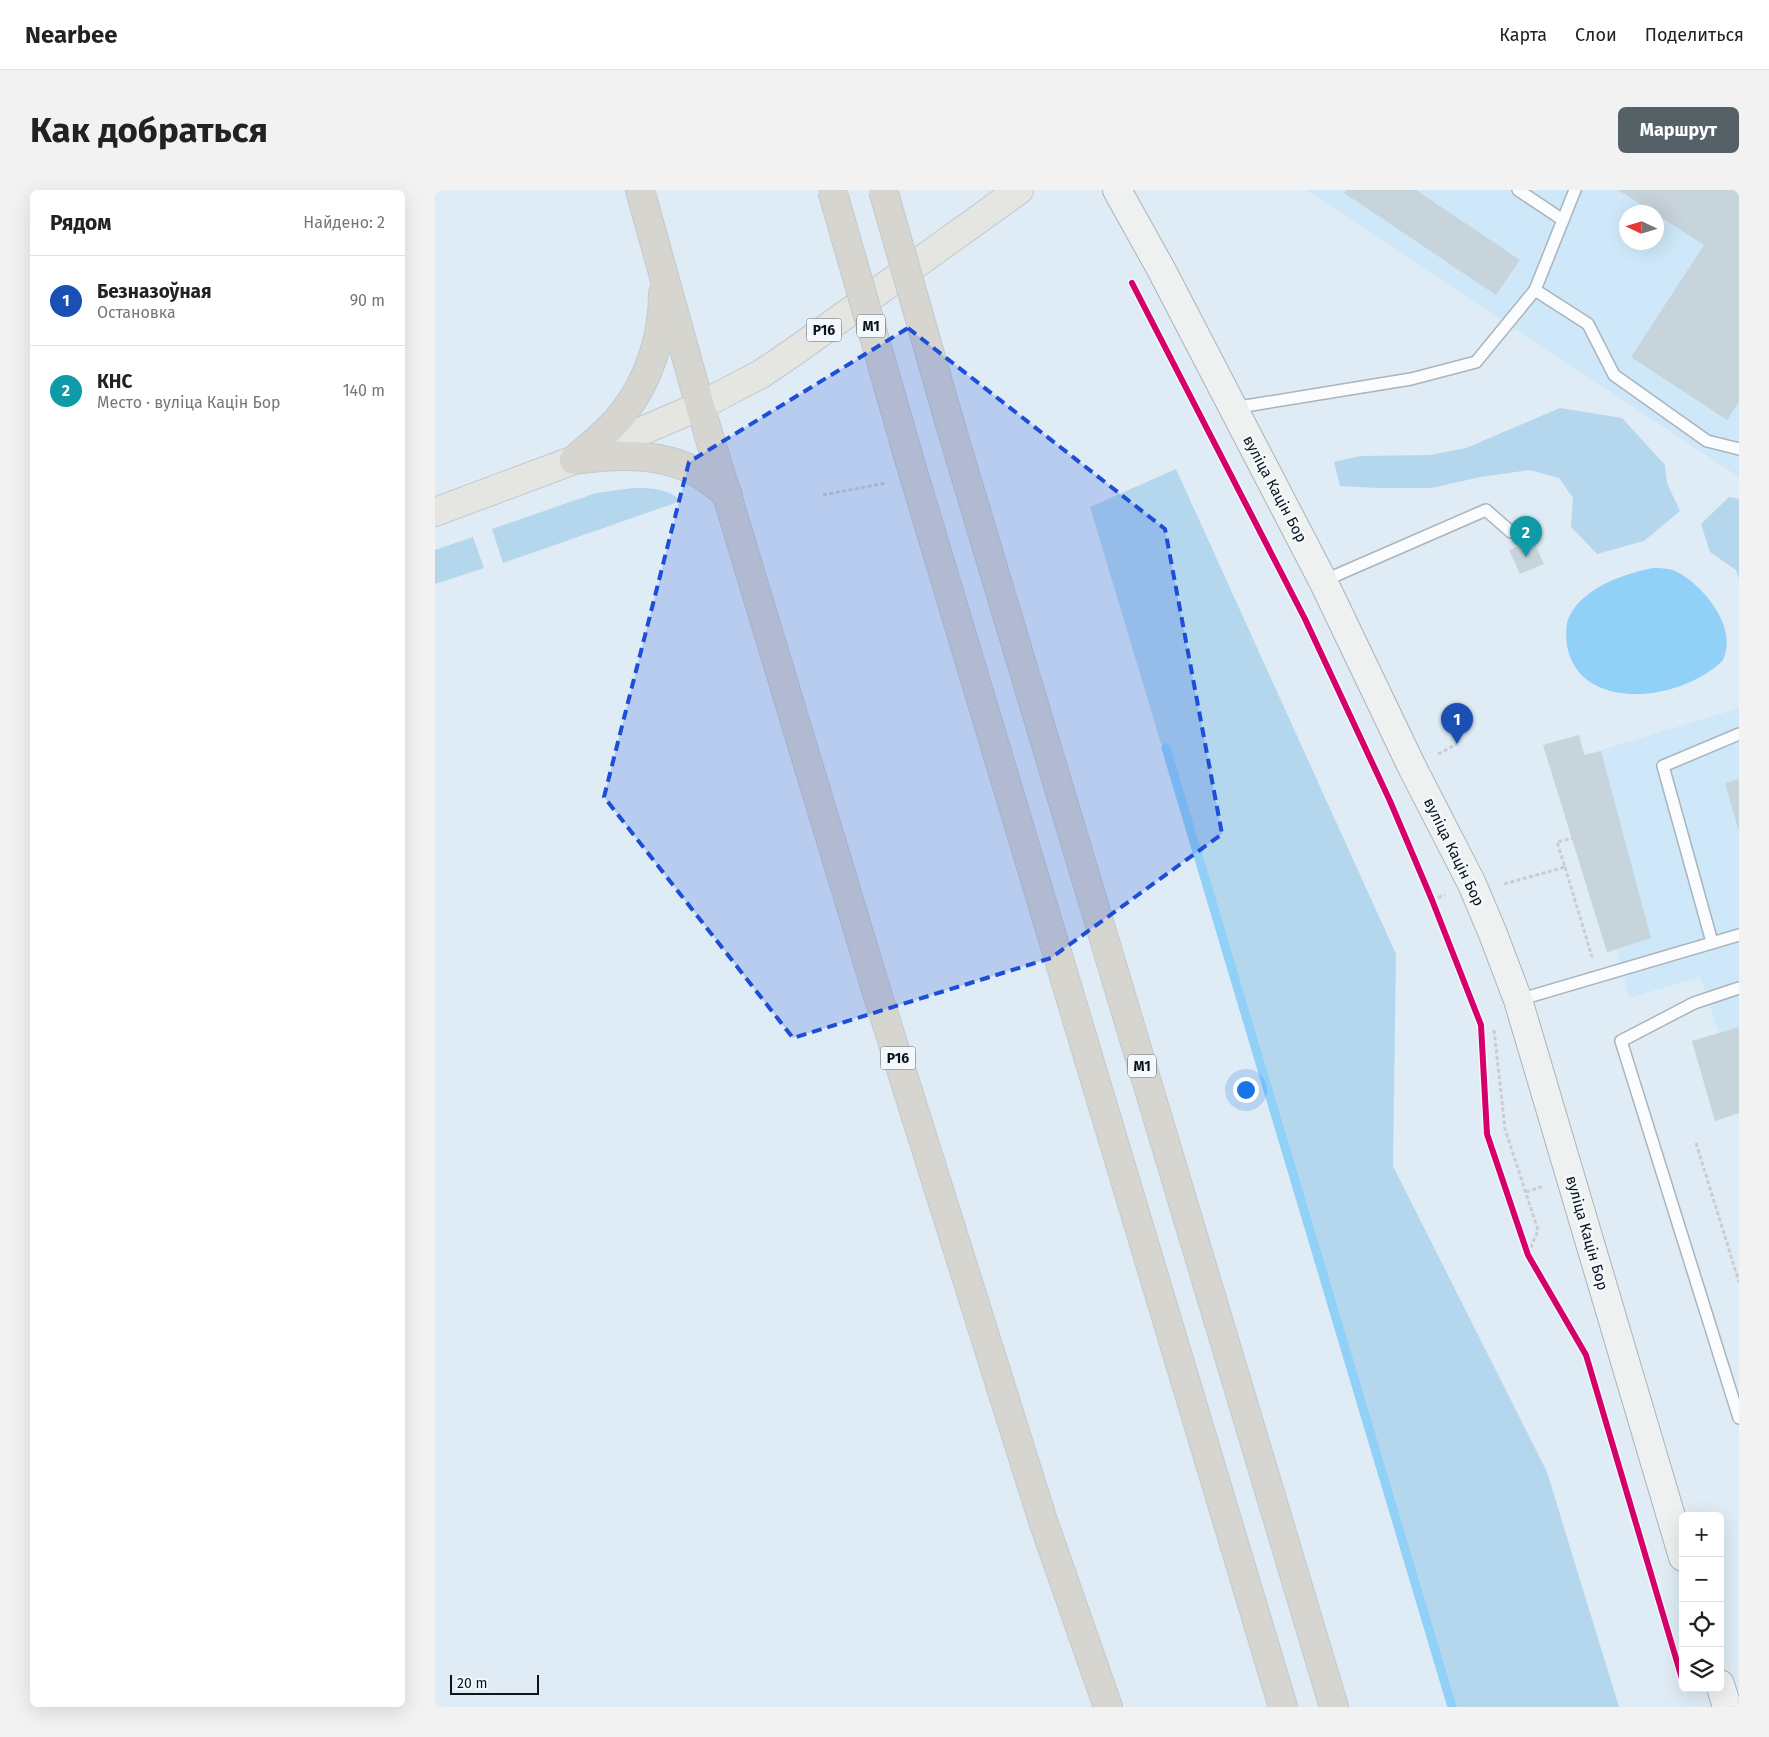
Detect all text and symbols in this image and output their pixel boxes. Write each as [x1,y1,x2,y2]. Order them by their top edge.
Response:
text: Nearbee [25,21,118,49]
text: Карта [1499,24,1547,46]
text: Слои [1575,24,1617,46]
text: Поделиться [1645,24,1744,46]
button: Маршрут [1618,107,1739,153]
text: Как добраться [30,109,268,151]
north arrow [1619,205,1664,250]
text: Рядом [50,210,111,236]
text: Найдено: 2 [303,213,385,232]
text: Безназоўная [97,280,212,303]
text: 1 [62,291,70,310]
text: 90 m [350,291,385,310]
text: Остановка [97,303,176,322]
road number: М1 [857,314,885,338]
road number: Р16 [807,318,841,342]
text: КНС [97,370,132,393]
text: 2 [62,381,70,400]
text: 140 m [343,381,385,400]
text: Место · вуліца Кацін Бор [97,393,281,412]
street label: вуліца Кацін Бор [1239,433,1311,545]
pin: 2 [1510,516,1542,557]
pin: 1 [1441,703,1473,744]
street label: вуліца Кацін Бор [1420,795,1488,909]
road number: Р16 [881,1046,915,1070]
road number: М1 [1128,1054,1156,1078]
your location [1233,1077,1259,1103]
street label: вуліца Кацін Бор [1562,1174,1612,1292]
map controls [1679,1512,1724,1692]
button: + [1679,1512,1724,1557]
button: − [1679,1557,1724,1602]
button: locate [1679,1602,1724,1647]
button: layers [1679,1647,1724,1692]
scale bar [450,1672,539,1695]
text: 20 m [457,1675,487,1692]

